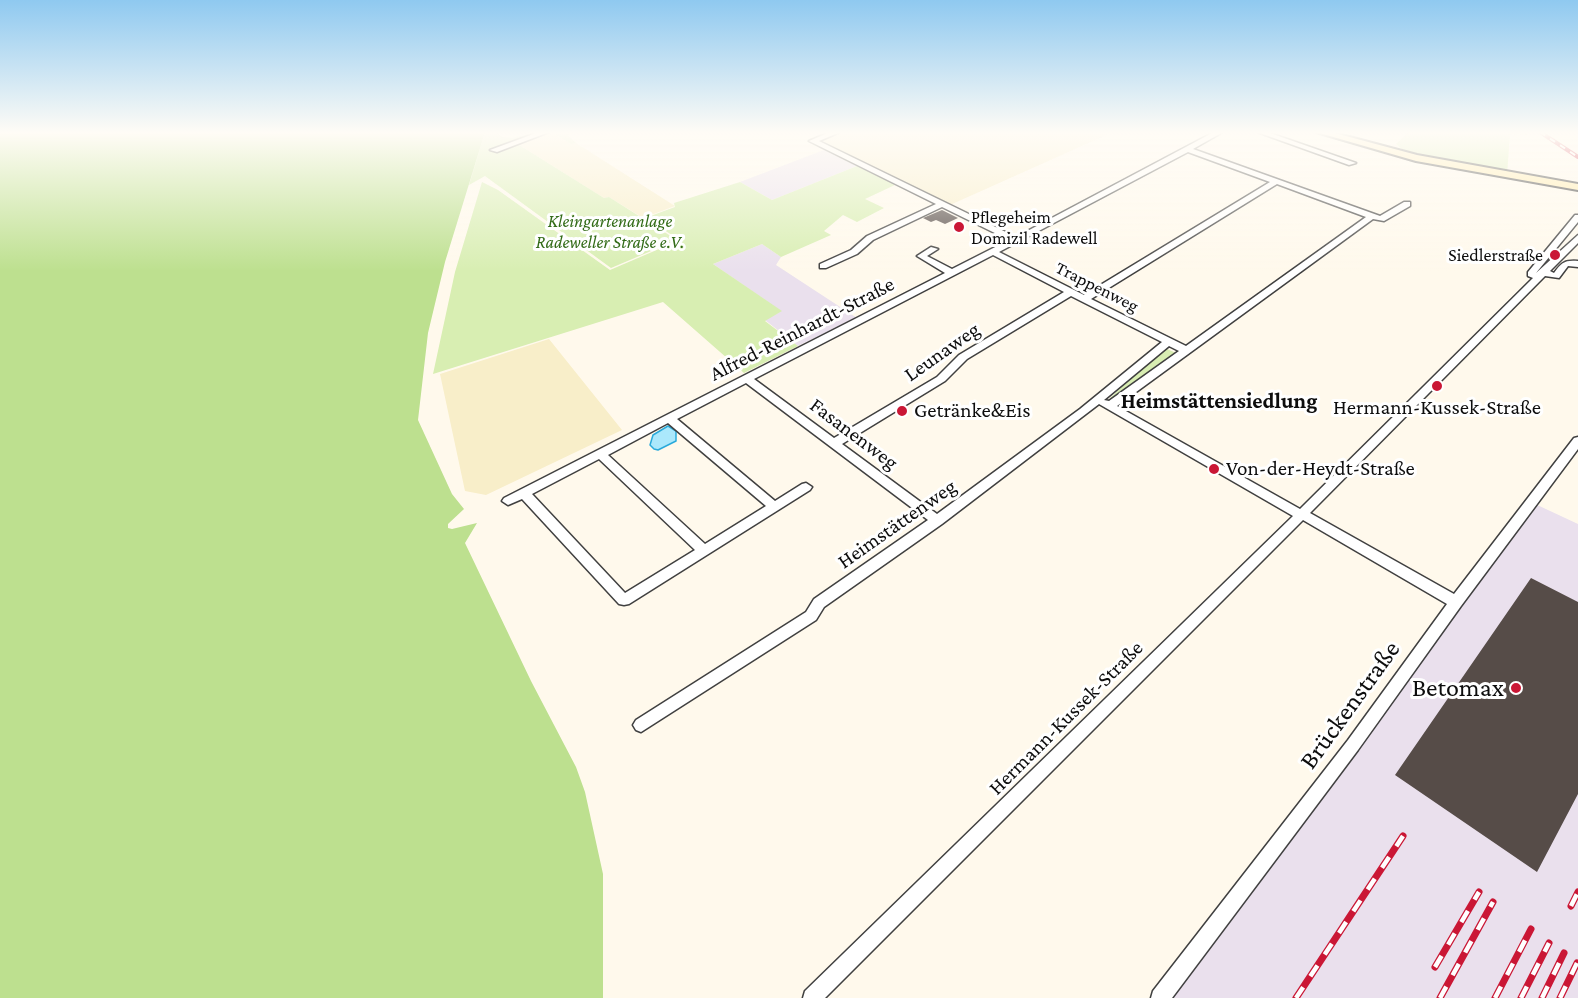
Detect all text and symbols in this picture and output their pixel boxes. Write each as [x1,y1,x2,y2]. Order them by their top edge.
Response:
place label: Pflegeheim Domizil Radewell [971,206,1098,248]
park label: Kleingartenanlage Radeweller Straße e.V. [536,210,684,252]
marker: Pflegeheim Domizil Radewell [952,220,966,234]
place label: Siedlerstraße [1448,244,1543,266]
marker: Siedlerstraße [1548,248,1562,262]
street label: Trappenweg [1052,257,1142,317]
street label: Alfred-Reinhardt-Straße [705,271,899,387]
street label: Leunaweg [899,317,985,387]
marker: Hermann-Kussek-Straße [1430,379,1444,393]
district label: Heimstättensiedlung [1121,388,1317,414]
street label: Fasanenweg [805,393,903,475]
place label: Hermann-Kussek-Straße [1333,395,1541,421]
place label: Getränke&Eis [914,398,1030,424]
marker: Getränke&Eis [895,404,909,418]
place label: Von-der-Heydt-Straße [1226,456,1415,482]
marker: Von-der-Heydt-Straße [1207,462,1221,476]
street label: Heimstättenweg [833,474,961,574]
street label: Brückenstraße [1293,635,1407,775]
street label: Hermann-Kussek-Straße [984,636,1148,800]
place label: Betomax [1412,672,1504,704]
marker: Betomax [1509,681,1523,695]

